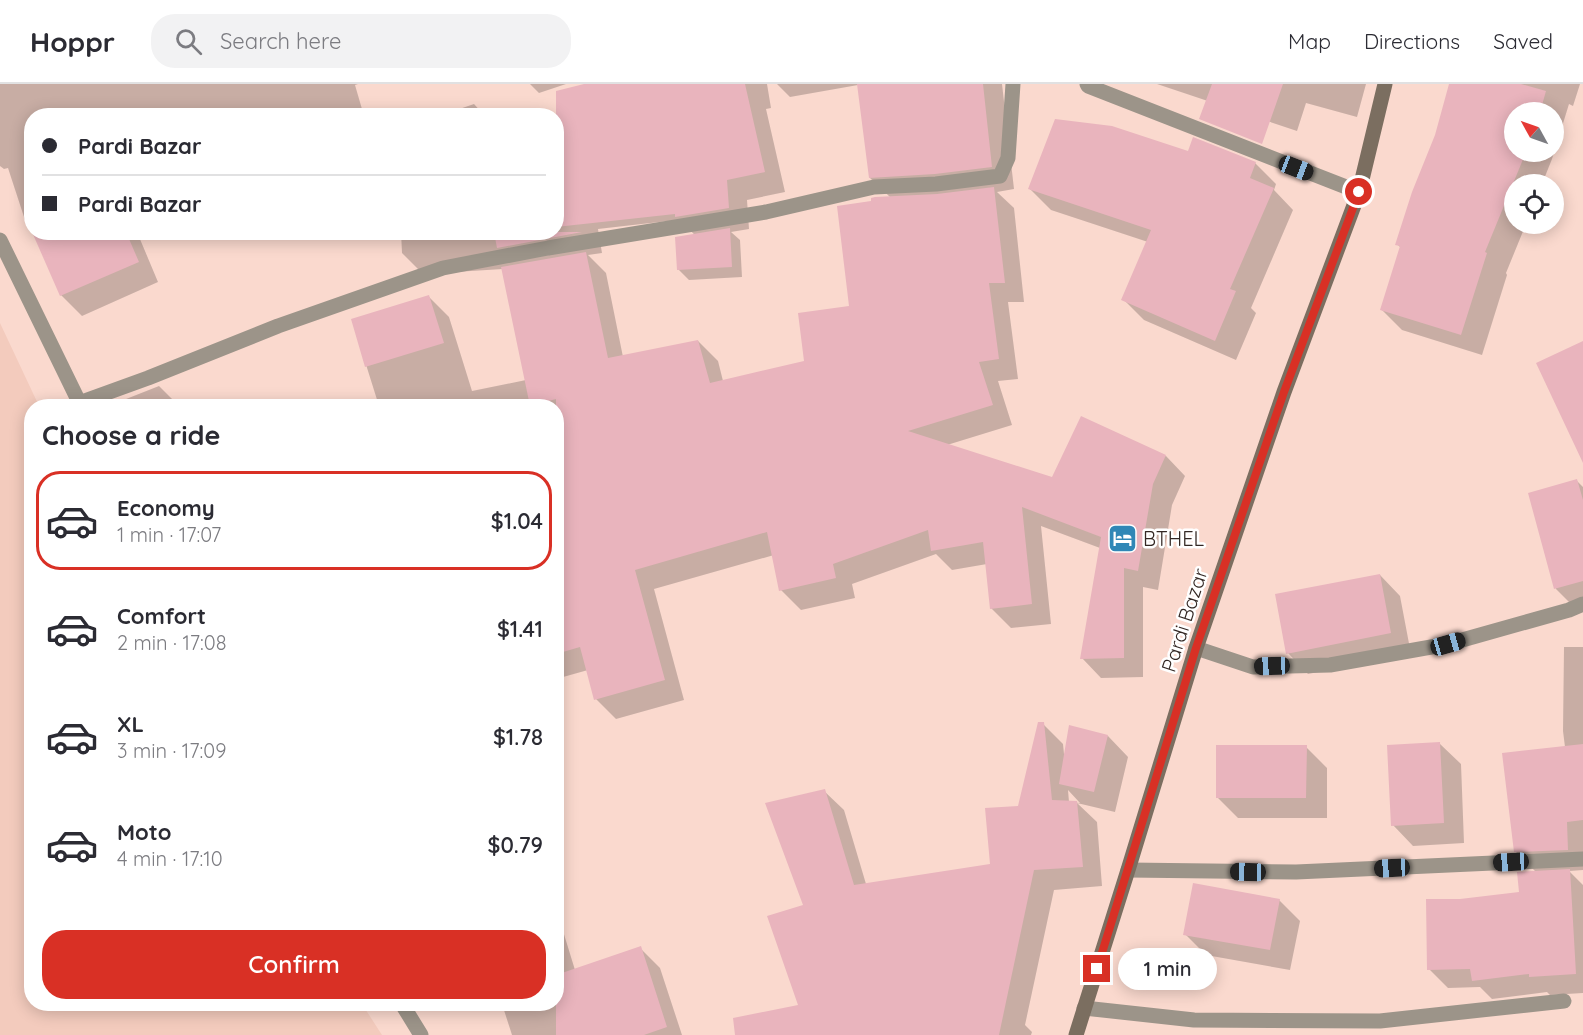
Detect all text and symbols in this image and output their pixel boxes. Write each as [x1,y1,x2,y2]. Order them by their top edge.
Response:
search box [151,14,571,68]
text: Hoppr [30,24,115,59]
icon: search [172,25,205,58]
text: Search here [220,27,341,55]
text: Map [1288,28,1331,54]
text: Directions [1364,28,1460,54]
text: Saved [1493,28,1553,54]
north arrow [1504,102,1564,162]
map controls [1504,102,1564,234]
text: Pardi Bazar [78,132,201,160]
car [1276,153,1316,183]
button: locate [1504,174,1564,234]
route start [1345,178,1372,205]
text: Pardi Bazar [78,190,201,218]
text: Choose a ride [42,418,220,452]
icon: car [45,494,99,548]
text: Economy [117,494,215,522]
text: $1.04 [491,507,543,535]
text: 1 min · 17:07 [117,522,221,547]
hotel icon: BTHEL [1106,522,1138,554]
place label: BTHEL [1143,526,1205,551]
street label: Pardi Bazar [1155,565,1213,675]
icon: car [45,602,99,656]
text: Comfort [117,602,206,630]
text: $1.41 [497,615,543,643]
text: 2 min · 17:08 [117,630,227,655]
car [1428,630,1468,658]
car [1254,656,1290,676]
icon: car [45,710,99,764]
text: XL [117,710,144,738]
text: $1.78 [493,723,543,751]
text: 3 min · 17:09 [117,738,226,763]
icon: car [45,818,99,872]
text: Moto [117,818,171,846]
text: $0.79 [488,831,543,859]
text: 4 min · 17:10 [117,846,223,871]
car [1493,852,1529,872]
car [1374,858,1410,878]
car [1230,863,1266,881]
button: Confirm [42,930,546,999]
callout: 1 min [1118,948,1217,990]
route end [1083,955,1110,982]
text: 1 min [1144,956,1191,981]

